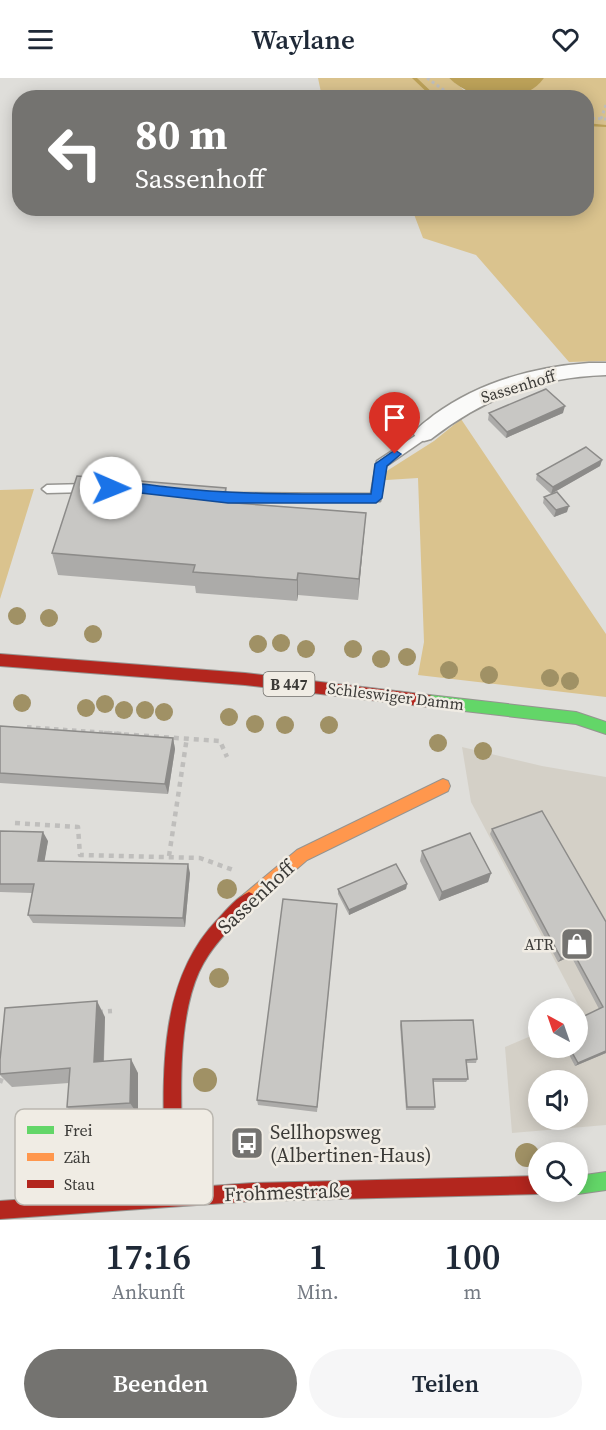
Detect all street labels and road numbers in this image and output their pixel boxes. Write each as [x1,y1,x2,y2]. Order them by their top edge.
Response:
street label: Sassenhoff [478,364,559,408]
road number: B 447 [264,672,314,696]
street label: Schleswiger Damm [326,677,466,715]
street label: Sassenhoff [211,853,302,940]
street label: Frohmestraße [224,1176,350,1208]

